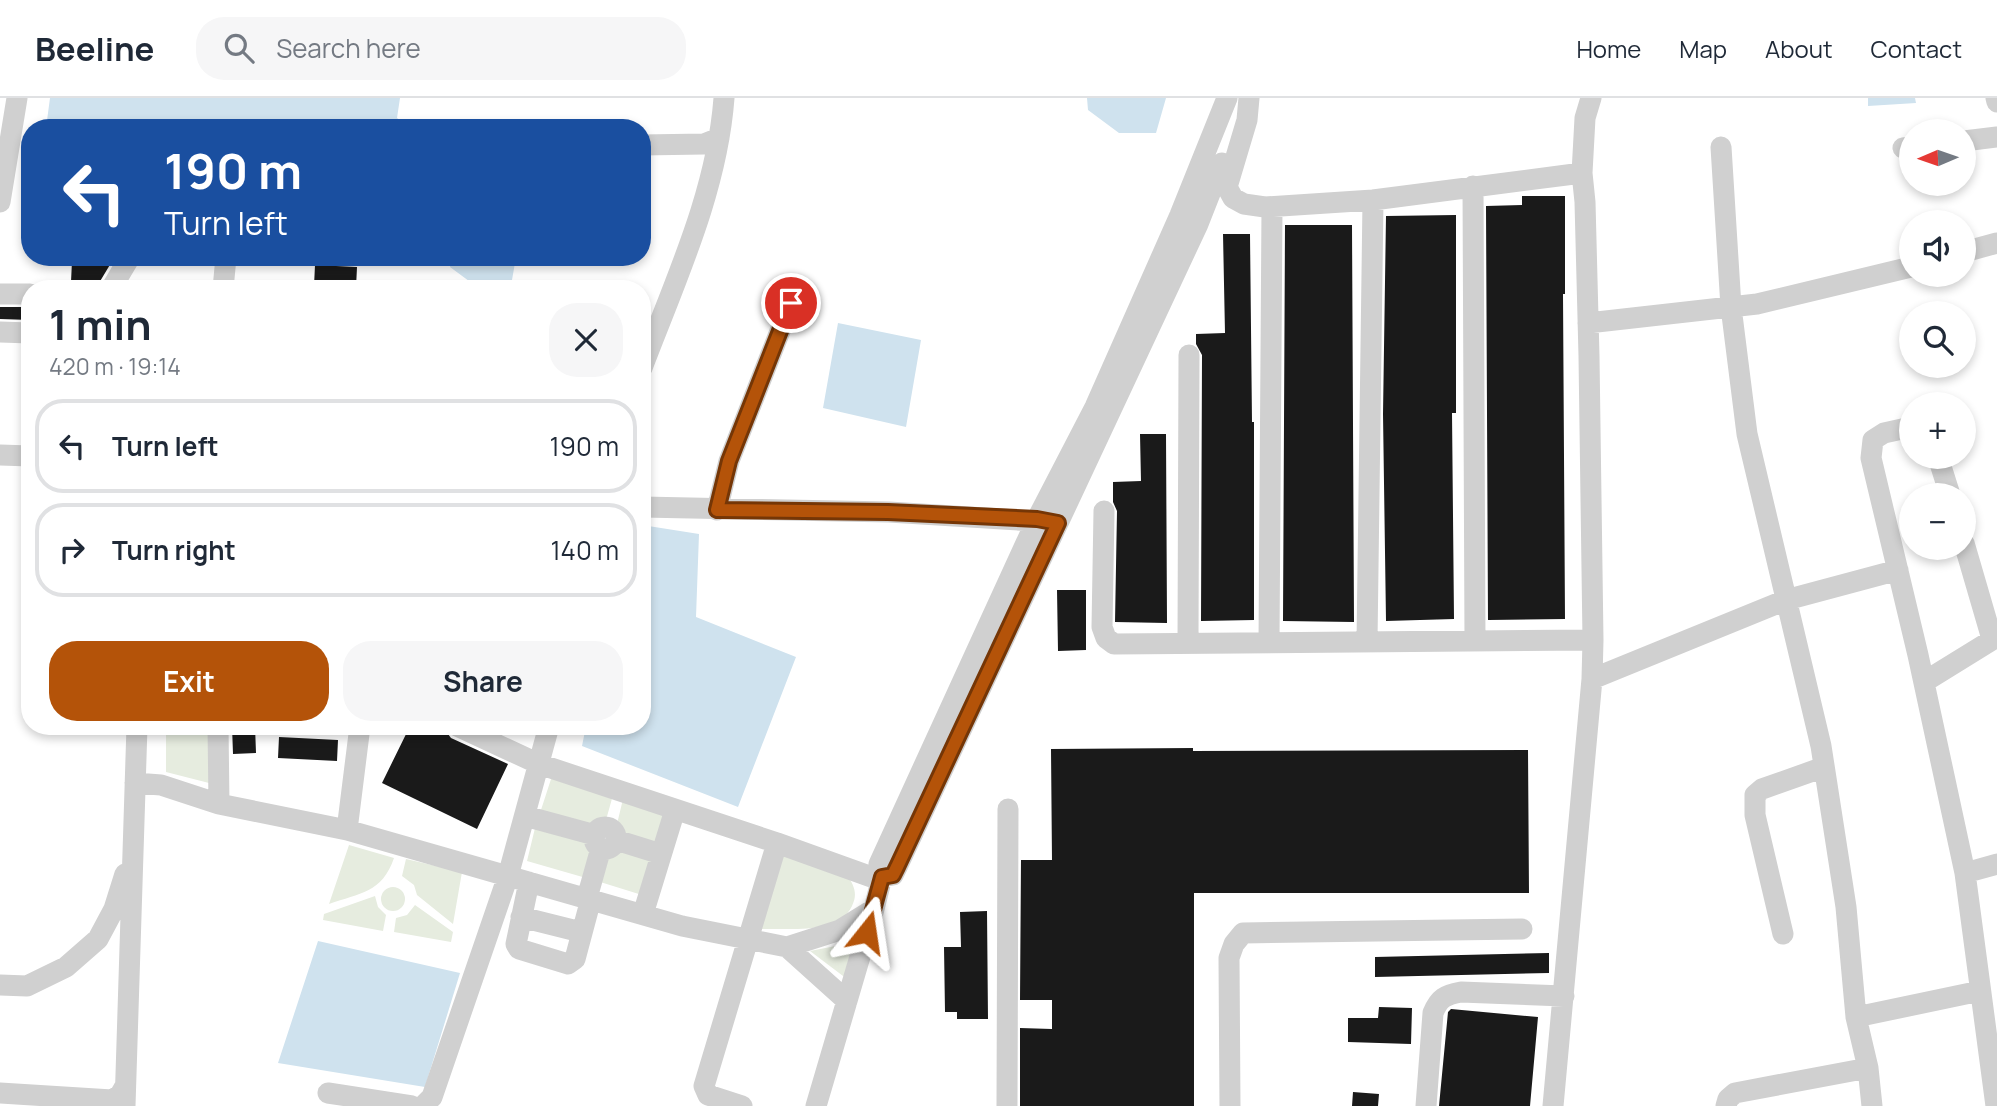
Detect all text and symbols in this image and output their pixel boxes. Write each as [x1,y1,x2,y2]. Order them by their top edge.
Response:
search box [196,17,686,80]
text: Beeline [35,26,154,71]
icon: search [220,29,258,67]
text: Search here [276,30,421,66]
text: Home [1576,32,1641,65]
text: Map [1679,32,1727,65]
text: About [1765,32,1833,65]
text: Contact [1871,32,1962,65]
north arrow [1899,119,1976,196]
map controls [1899,119,1976,560]
text: 190 m [164,137,302,204]
icon: left [49,147,140,238]
text: Turn left [164,201,288,245]
button: sound [1899,210,1976,287]
pin [761,273,821,333]
icon: arrive [772,284,810,322]
text: 1 min [49,295,152,353]
button: search [1899,301,1976,378]
button: close [549,303,623,377]
text: 420 m · 19:14 [49,350,181,382]
button: + [1899,392,1976,469]
icon: left [53,427,91,465]
text: Turn left [112,428,219,464]
text: 190 m [550,428,619,464]
button: − [1899,483,1976,560]
icon: right [53,531,91,569]
text: Turn right [112,532,236,568]
text: 140 m [550,532,619,568]
button: Exit [49,641,329,721]
button: Share [343,641,623,721]
position arrow [830,895,904,969]

